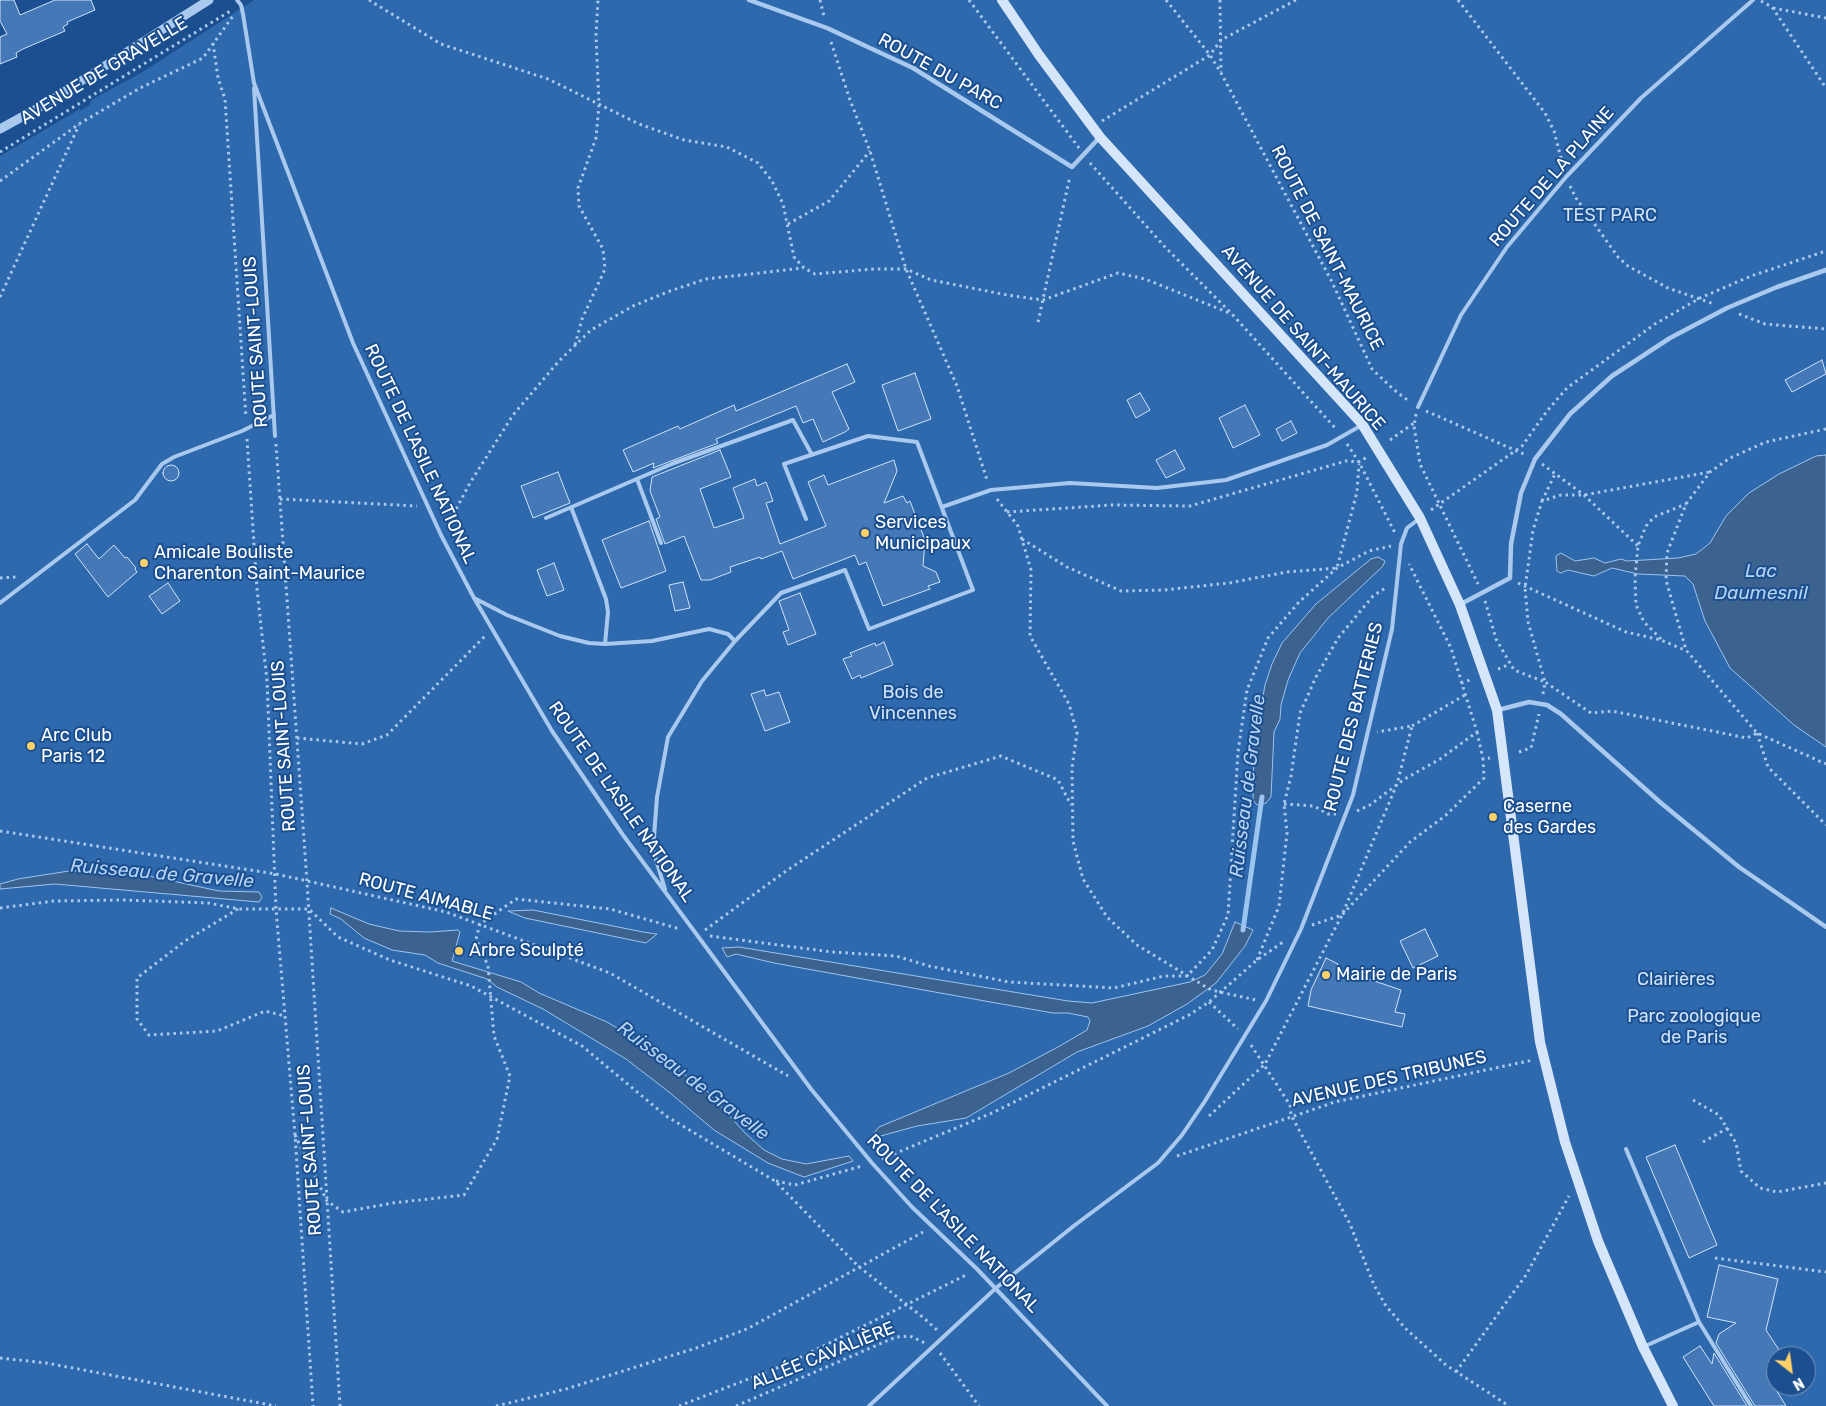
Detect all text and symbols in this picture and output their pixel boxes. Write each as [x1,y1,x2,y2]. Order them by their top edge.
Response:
street label: AVENUE DE GRAVELLE [17,13,191,129]
street label: ROUTE DU PARC [874,29,1006,115]
street label: ROUTE DE LA PLAINE [1485,102,1619,252]
street label: ROUTE DE SAINT-MAURICE [1266,142,1388,354]
park label: TEST PARC [1563,205,1657,227]
street label: AVENUE DE SAINT-MAURICE [1217,241,1389,435]
street label: ROUTE SAINT-LOUIS [239,256,273,428]
street label: ROUTE DE L'ASILE NATIONAL [360,341,480,567]
place label: Services Municipaux [875,512,971,554]
marker: Services Municipaux [859,527,871,539]
place label: Amicale Bouliste Charenton Saint-Maurice [154,542,365,584]
marker: Amicale Bouliste Charenton Saint-Maurice [138,557,150,569]
water label: Lac Daumesnil [1714,561,1808,605]
street label: ROUTE DES BATTERIES [1320,620,1388,814]
street label: ROUTE SAINT-LOUIS [267,660,301,832]
park label: Bois de Vincennes [869,682,957,724]
water label: Ruisseau de Gravelle [1225,693,1271,879]
street label: ROUTE DE L'ASILE NATIONAL [543,698,699,906]
place label: Arc Club Paris 12 [41,725,112,768]
marker: Arc Club Paris 12 [25,740,37,752]
place label: Caserne des Gardes [1503,796,1596,839]
marker: Caserne des Gardes [1487,811,1499,823]
water label: Ruisseau de Gravelle [69,855,255,893]
street label: ROUTE AIMABLE [356,869,496,925]
place label: Arbre Sculpté [469,940,584,962]
marker: Arbre Sculpté [453,945,465,957]
place label: Mairie de Paris [1336,964,1457,986]
marker: Mairie de Paris [1320,969,1332,981]
park label: Clairières [1637,969,1715,991]
park label: Parc zoologique de Paris [1627,1006,1761,1048]
water label: Ruisseau de Gravelle [613,1016,773,1146]
street label: AVENUE DES TRIBUNES [1289,1046,1489,1112]
street label: ROUTE SAINT-LOUIS [293,1064,327,1236]
street label: ROUTE DE L'ASILE NATIONAL [862,1130,1044,1318]
street label: ALLÉE CAVALIÈRE [748,1317,898,1395]
north arrow [1766,1346,1816,1396]
text: N [1790,1374,1807,1393]

